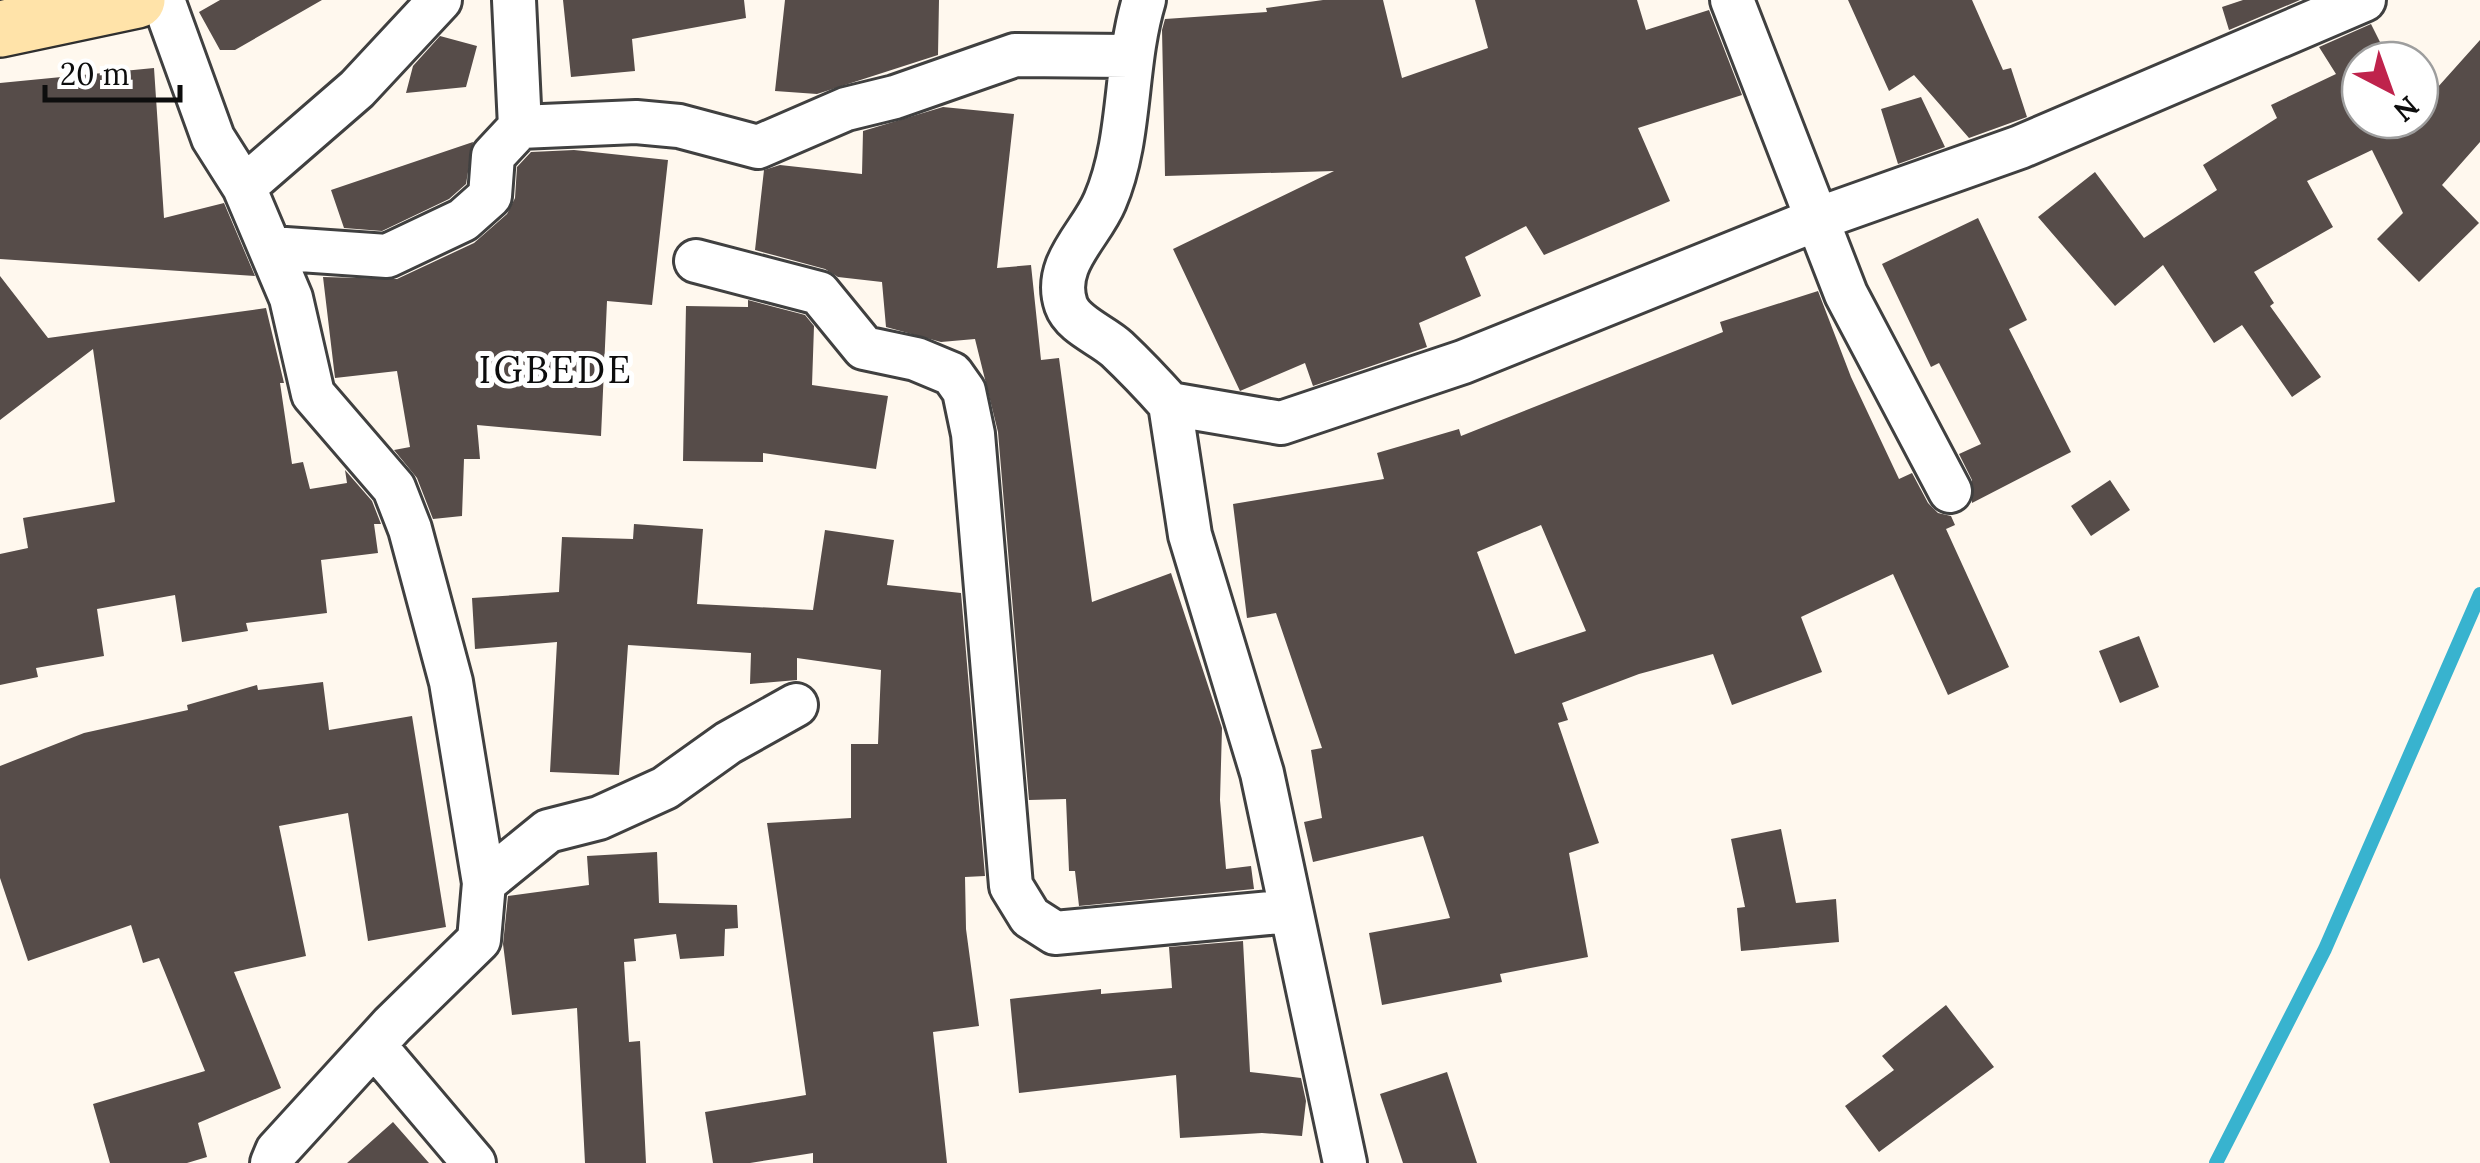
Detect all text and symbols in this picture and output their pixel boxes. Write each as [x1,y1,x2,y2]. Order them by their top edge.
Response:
scale bar [45,40,180,102]
north arrow [2340,40,2440,140]
text: 20 m [60,55,129,93]
text: N [2386,88,2426,130]
district label: IGBEDE [479,345,633,393]

